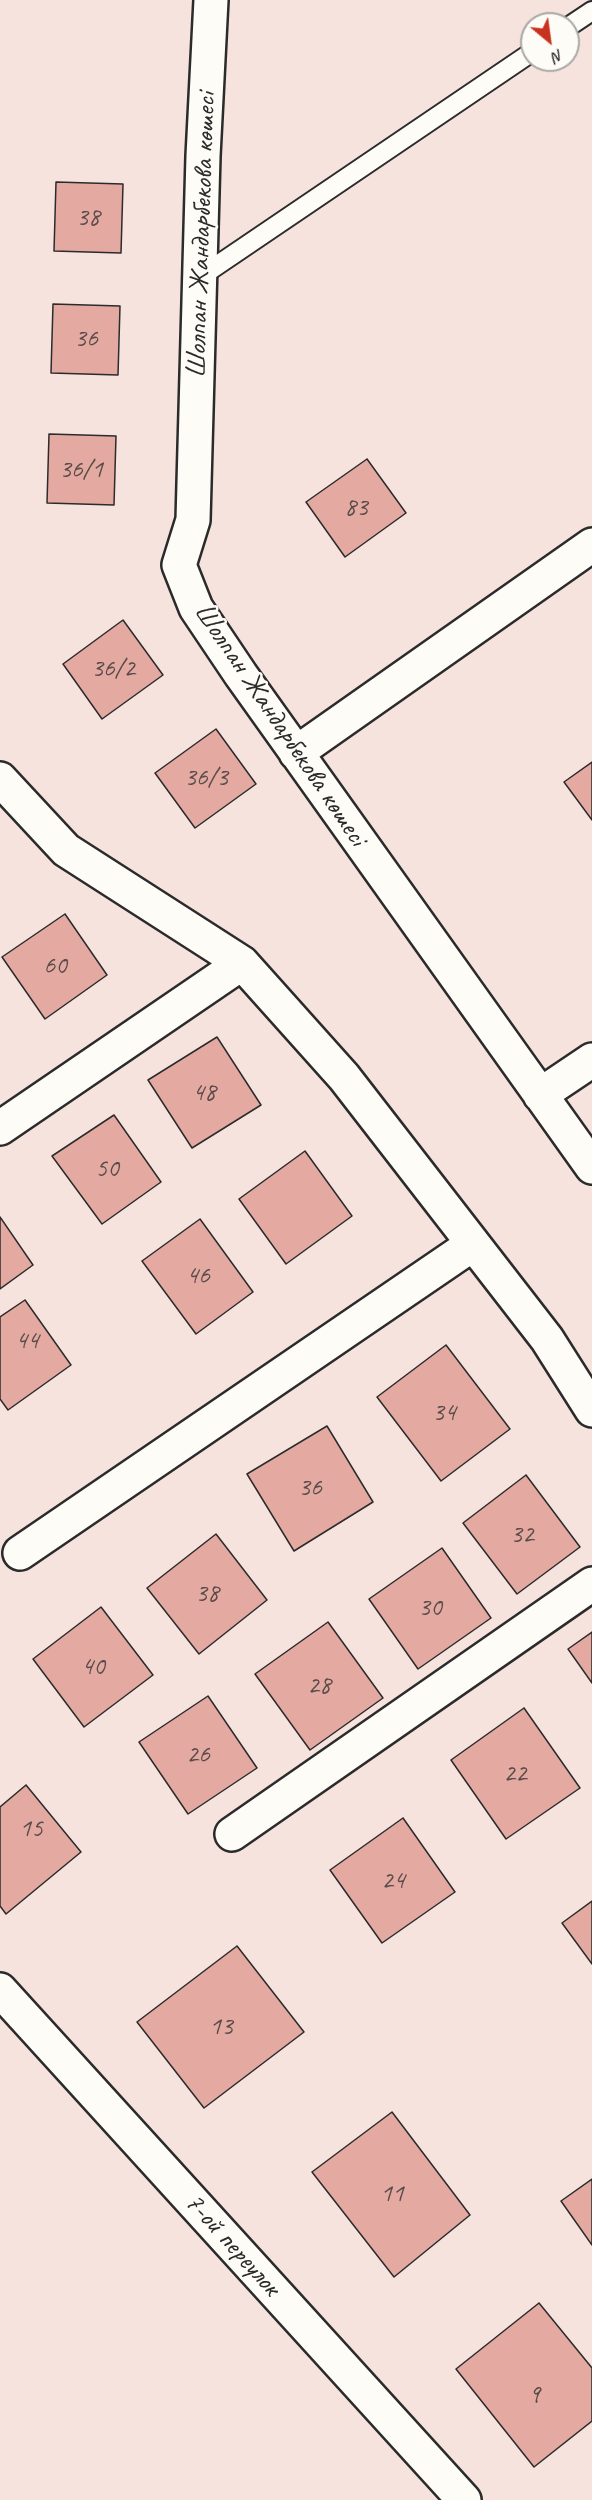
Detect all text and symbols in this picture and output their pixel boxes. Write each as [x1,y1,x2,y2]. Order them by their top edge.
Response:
north arrow [520,12,580,72]
text: N [549,45,567,67]
street label: Шолпан Жандарбекова көшесі [180,92,224,378]
house number: 38 [76,202,100,234]
house number: 36 [74,323,98,355]
house number: 36/1 [59,454,103,486]
house number: 83 [344,492,368,524]
street label: Шолпан Жандарбекова көшесі [186,597,374,853]
house number: 36/2 [91,653,135,685]
house number: 36/3 [184,762,228,794]
house number: 60 [43,950,67,982]
house number: 48 [192,1077,216,1109]
house number: 50 [95,1153,119,1185]
house number: 46 [186,1260,210,1292]
house number: 44 [15,1325,39,1357]
house number: 34 [432,1397,456,1429]
house number: 36 [298,1472,322,1504]
house number: 32 [510,1519,534,1551]
house number: 38 [195,1578,219,1610]
house number: 30 [418,1592,442,1624]
house number: 40 [81,1651,105,1683]
house number: 28 [307,1670,331,1702]
house number: 26 [186,1739,210,1771]
house number: 22 [503,1758,527,1790]
house number: 15 [19,1813,43,1845]
house number: 24 [381,1865,405,1897]
house number: 13 [209,2011,233,2043]
house number: 11 [380,2178,404,2210]
street label: 7-ой переулок [177,2186,287,2304]
house number: 9 [528,2379,540,2411]

